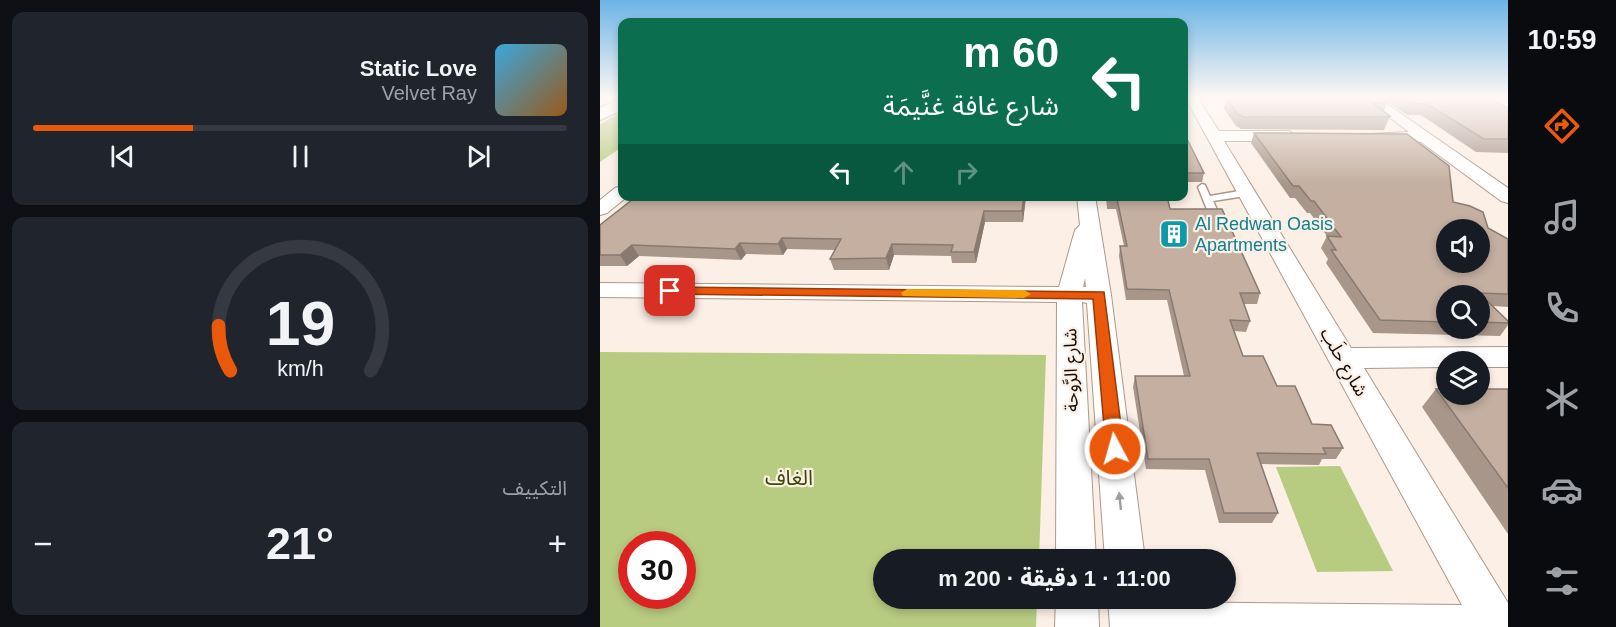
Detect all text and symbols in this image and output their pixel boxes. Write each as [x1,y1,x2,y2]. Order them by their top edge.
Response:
text: 10:59 [1527,25,1597,55]
text: 60 m [963,29,1059,76]
icon: left [1080,42,1158,120]
text: Static Love [360,56,477,81]
text: Velvet Ray [381,82,477,104]
text: شارع غافة غنَّيمَة [883,91,1059,121]
icon: directions [1541,105,1583,147]
icon: previous [106,140,139,173]
icon: pause [284,140,317,173]
icon: next [462,140,495,173]
icon: left [824,156,857,189]
icon: ahead [887,156,920,189]
icon: right [950,156,983,189]
icon: music [1541,196,1583,238]
place label: Al Redwan Oasis Apartments [1195,214,1333,255]
building icon: Al Redwan Oasis Apartments [1158,218,1190,250]
map controls [1436,219,1490,405]
button: sound [1436,219,1490,273]
pin [644,265,695,316]
icon: arrive [653,274,686,307]
button: search [1436,285,1490,339]
icon: phone [1541,287,1583,329]
text: 19 [265,289,335,358]
street label: شارع حلَب [1313,323,1374,402]
street label: شارع الرَّوحة [1060,328,1086,412]
button: layers [1436,351,1490,405]
text: km/h [277,357,323,381]
icon: climate [1541,378,1583,420]
position arrow [1083,417,1147,481]
park label: الغاف [765,466,813,489]
icon: car [1541,469,1583,511]
text: التكييف [503,477,567,499]
one-way arrow [1115,492,1125,511]
text: 21° [266,518,334,569]
text: − [33,525,52,562]
text: + [548,525,567,562]
speed limit sign: 30 [618,531,696,609]
icon: filters [1541,560,1583,602]
text: 11:00 · 1 دقيقة · 200 m [938,566,1171,591]

